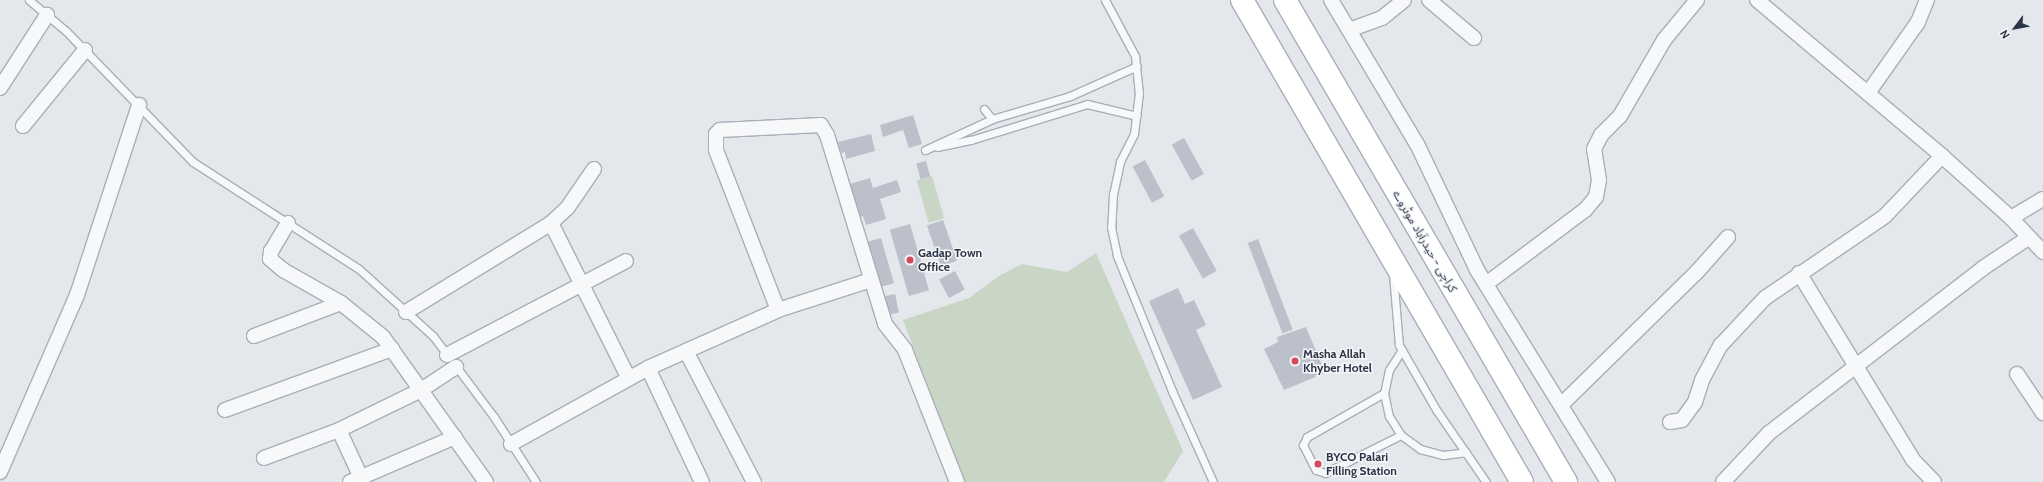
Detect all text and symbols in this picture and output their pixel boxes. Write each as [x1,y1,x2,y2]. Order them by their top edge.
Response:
north arrow [1995,8,2035,48]
text: N [1997,27,2013,41]
street label: کراچی - حیدرآباد موٹروے [1390,187,1460,295]
place label: Gadap Town Office [918,246,982,274]
marker: Gadap Town Office [905,255,915,265]
place label: Masha Allah Khyber Hotel [1303,347,1372,375]
marker: Masha Allah Khyber Hotel [1290,356,1300,366]
place label: BYCO Palari Filling Station [1326,450,1397,478]
marker: BYCO Palari Filling Station [1313,459,1323,469]

